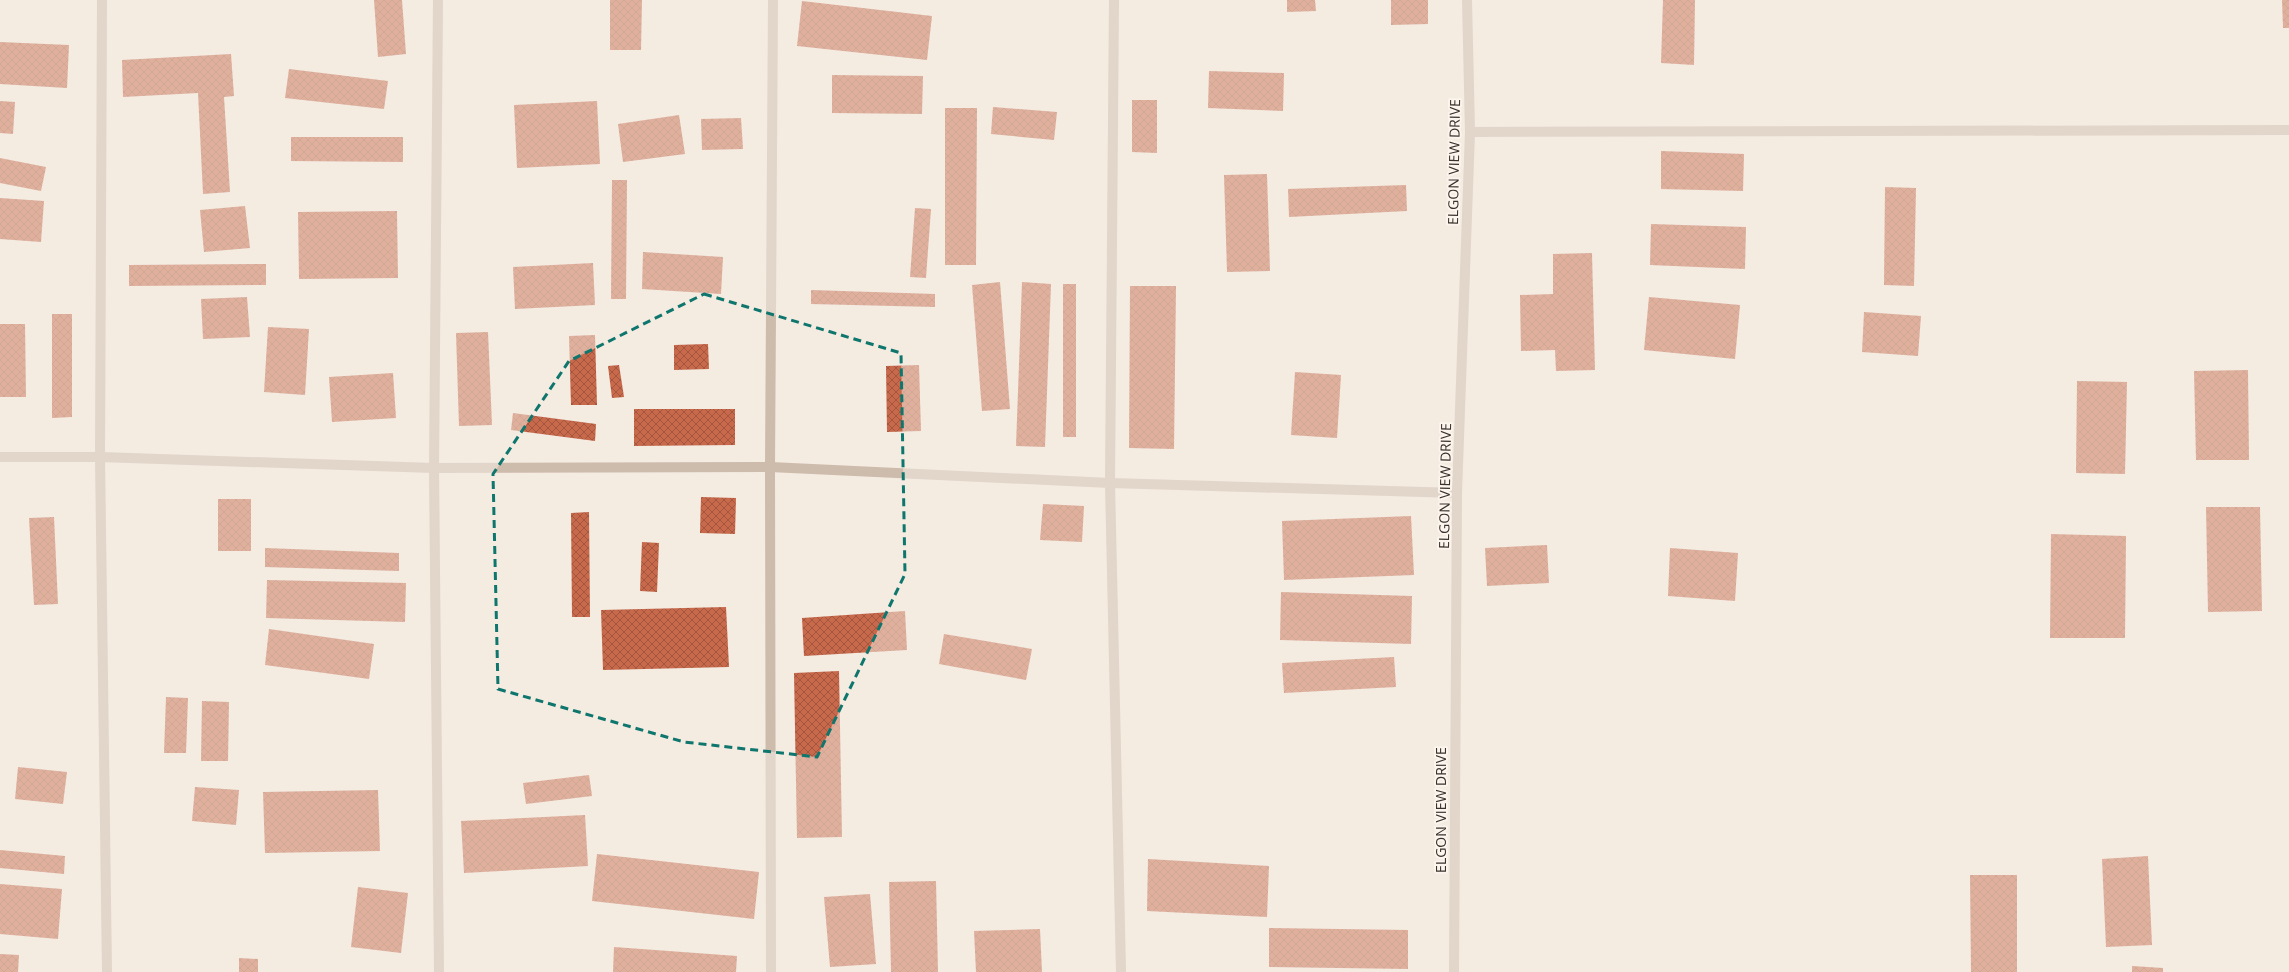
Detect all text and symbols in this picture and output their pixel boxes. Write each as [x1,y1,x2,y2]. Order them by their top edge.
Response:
street label: ELGON VIEW DRIVE [1443,99,1464,225]
street label: ELGON VIEW DRIVE [1434,423,1455,549]
street label: ELGON VIEW DRIVE [1431,747,1450,873]

